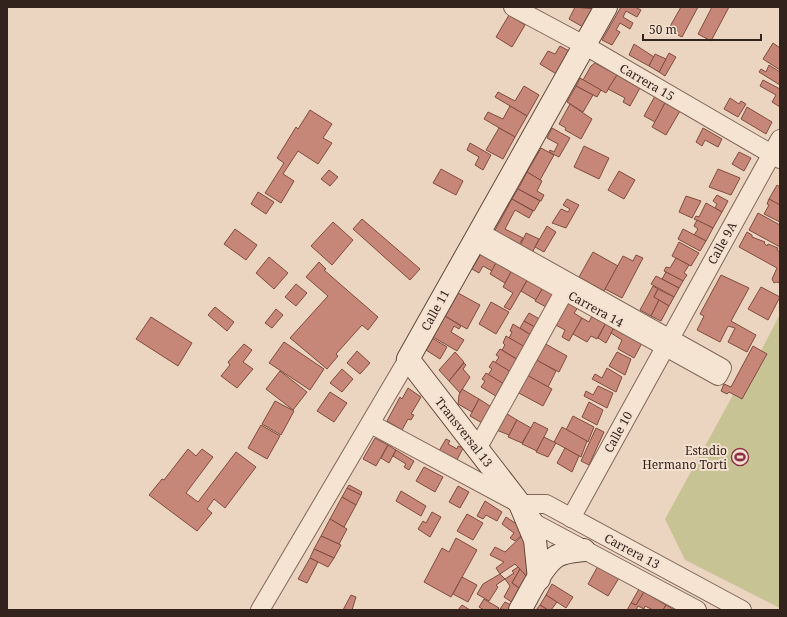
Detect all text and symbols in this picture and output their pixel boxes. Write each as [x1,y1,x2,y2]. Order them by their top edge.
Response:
scale bar [643,16,761,42]
text: 50 m [649,21,677,38]
street label: Carrera 15 [617,59,677,105]
street label: Calle 9A [703,218,741,267]
street label: Calle 11 [417,286,453,334]
street label: Carrera 14 [565,287,627,331]
street label: Transversal 13 [431,394,497,471]
street label: Calle 10 [600,408,636,456]
place label: Estadio Hermano Torti [642,442,727,473]
sports icon: Estadio Hermano Torti [730,447,750,467]
street label: Carrera 13 [601,529,663,573]

